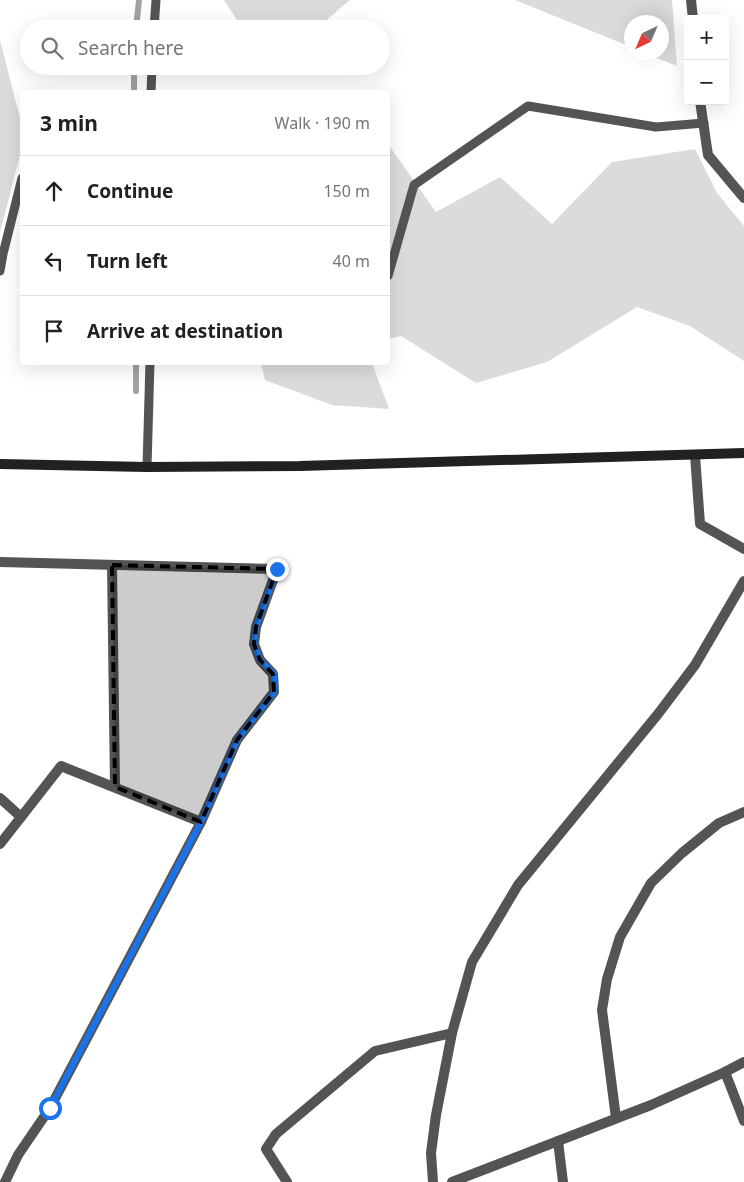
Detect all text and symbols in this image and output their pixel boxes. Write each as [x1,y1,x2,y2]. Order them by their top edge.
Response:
north arrow [624,15,669,60]
map controls [684,15,729,105]
button: + [684,15,729,60]
search box [20,20,390,75]
icon: search [38,34,66,62]
text: Search here [78,35,184,61]
button: − [684,60,729,105]
text: 3 min [40,109,98,137]
text: Walk · 190 m [275,112,370,134]
icon: ahead [40,177,68,205]
text: Continue [87,178,173,204]
text: 150 m [323,180,370,202]
icon: left [40,247,68,275]
text: Turn left [87,248,168,274]
text: 40 m [333,250,370,272]
icon: arrive [40,317,68,345]
text: Arrive at destination [87,318,283,344]
route end [266,558,289,581]
route start [39,1097,62,1120]

